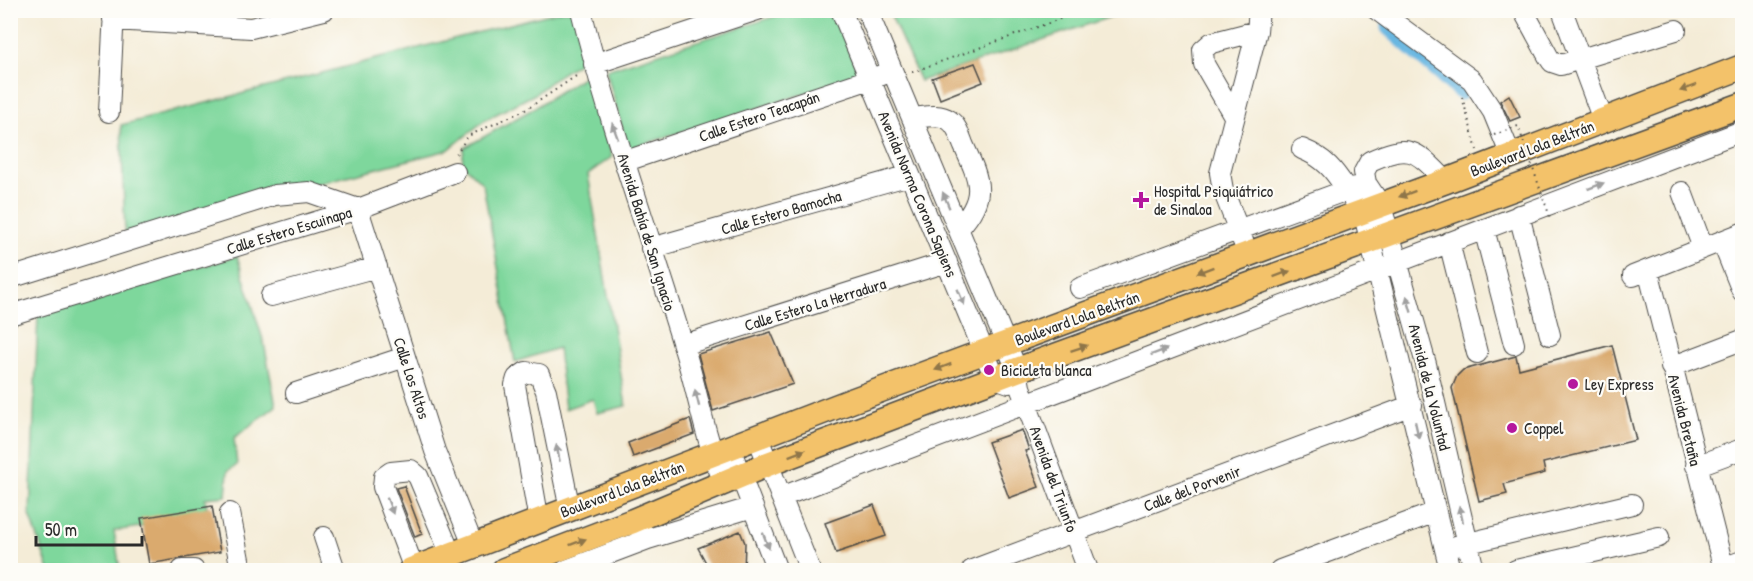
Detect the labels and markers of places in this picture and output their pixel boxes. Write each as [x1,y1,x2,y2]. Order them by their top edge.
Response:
place label: Hospital Psiquiátrico de Sinaloa [1154,180,1274,220]
marker: Hospital Psiquiátrico de Sinaloa [1132,191,1150,209]
place label: Bicicleta blanca [1001,359,1092,381]
marker: Bicicleta blanca [982,363,996,377]
place label: Ley Express [1585,373,1654,395]
marker: Ley Express [1566,377,1580,391]
place label: Coppel [1524,417,1564,439]
marker: Coppel [1505,421,1519,435]

